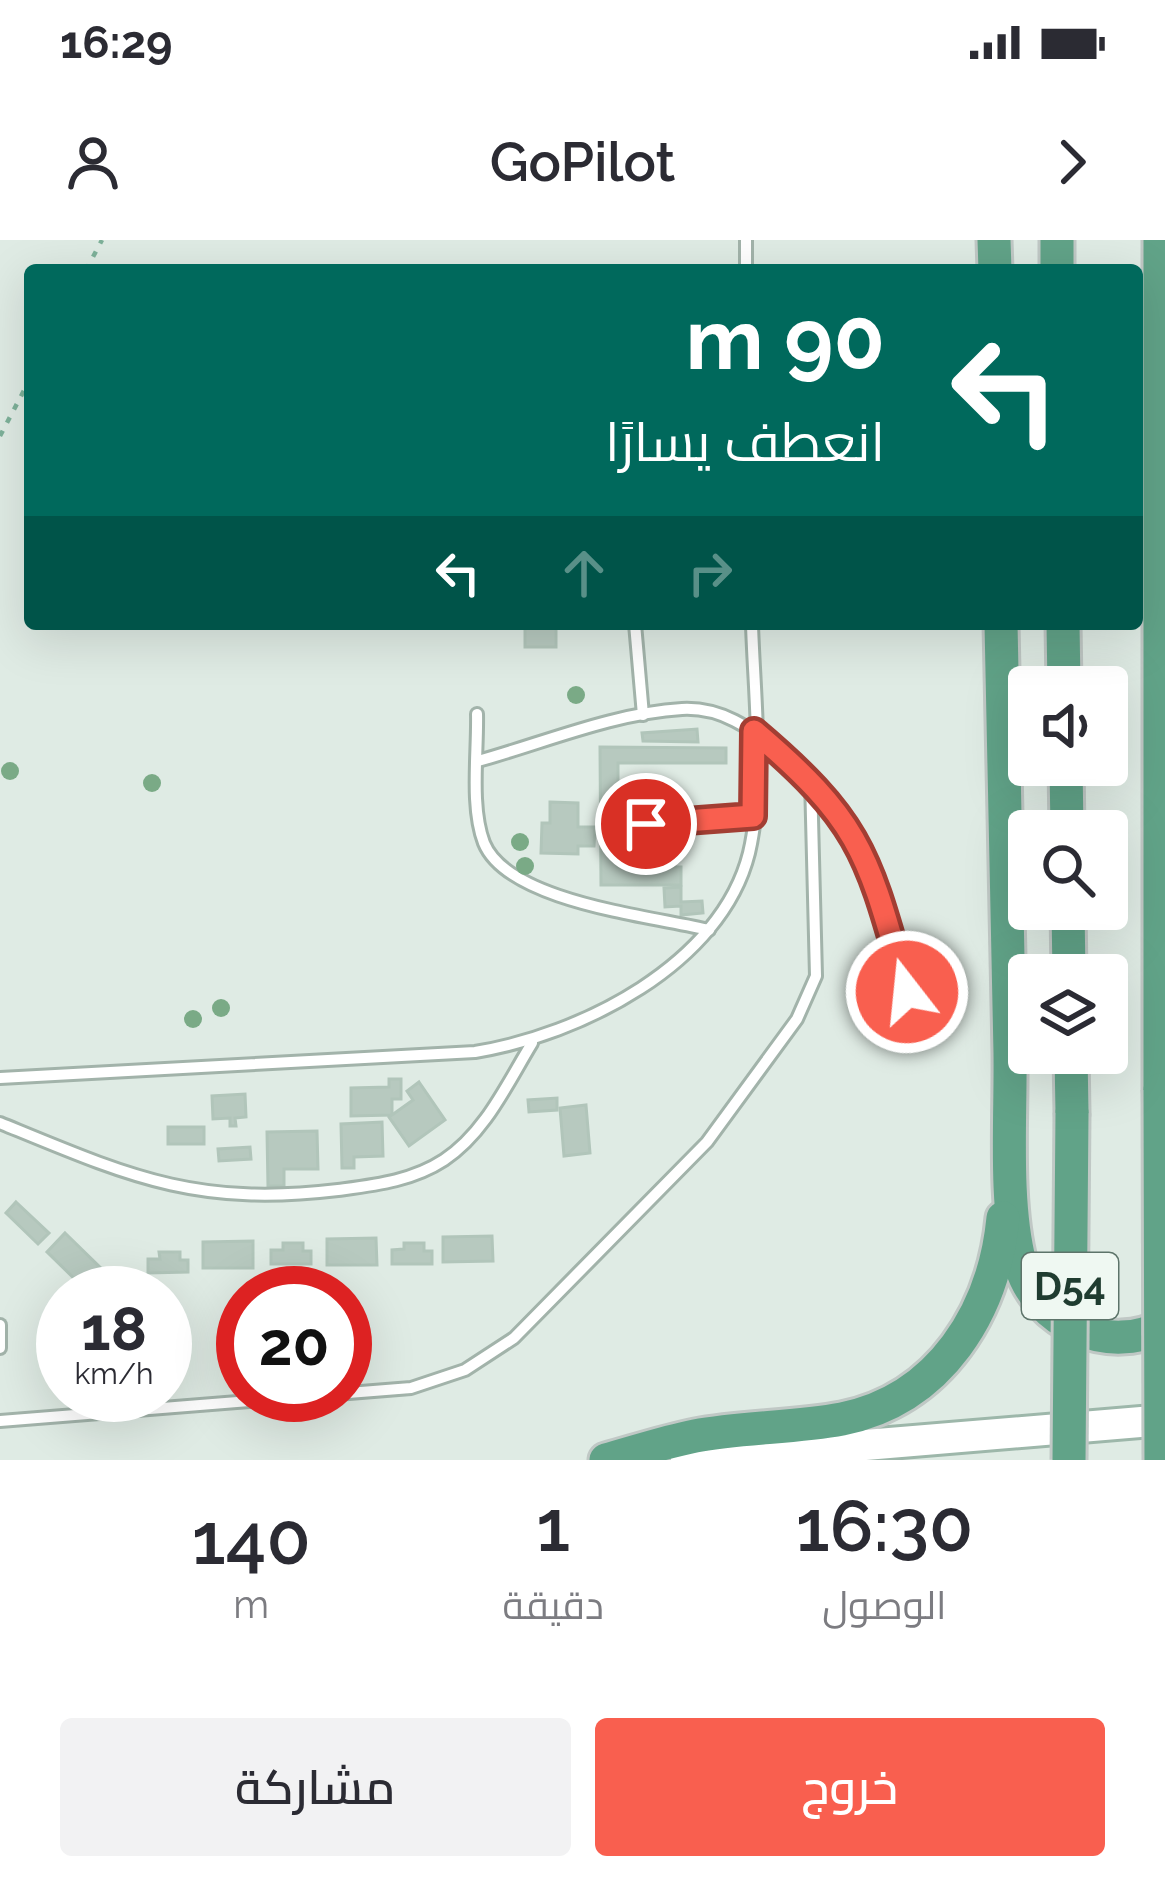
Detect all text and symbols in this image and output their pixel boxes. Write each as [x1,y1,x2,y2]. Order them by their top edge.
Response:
text: 16:29 [60,16,173,69]
icon: person [60,129,126,195]
icon: forward [1039,129,1105,195]
text: GoPilot [490,130,675,194]
text: 90 m [686,290,885,389]
icon: left [927,312,1083,468]
text: انعطف يسارًا [605,410,885,474]
icon: left [425,540,491,606]
icon: ahead [551,540,617,606]
icon: right [677,540,743,606]
map controls [1008,666,1128,1074]
button: sound [1008,666,1128,786]
pin [595,773,697,875]
icon: arrive [613,791,679,857]
button: search [1008,810,1128,930]
position arrow [844,929,970,1055]
button: layers [1008,954,1128,1074]
road number: D54 [1022,1253,1118,1319]
speed limit sign: 20 [216,1266,372,1422]
text: 18 [81,1294,147,1364]
text: km/h [74,1356,154,1391]
text: 1 [536,1483,570,1568]
text: 16:30 [796,1483,973,1568]
text: 140 [192,1496,311,1581]
text: m [233,1581,269,1627]
text: دقيقة [502,1582,604,1628]
text: الوصول [822,1582,947,1628]
button: مشاركة [60,1718,571,1856]
button: خروج [595,1718,1105,1856]

